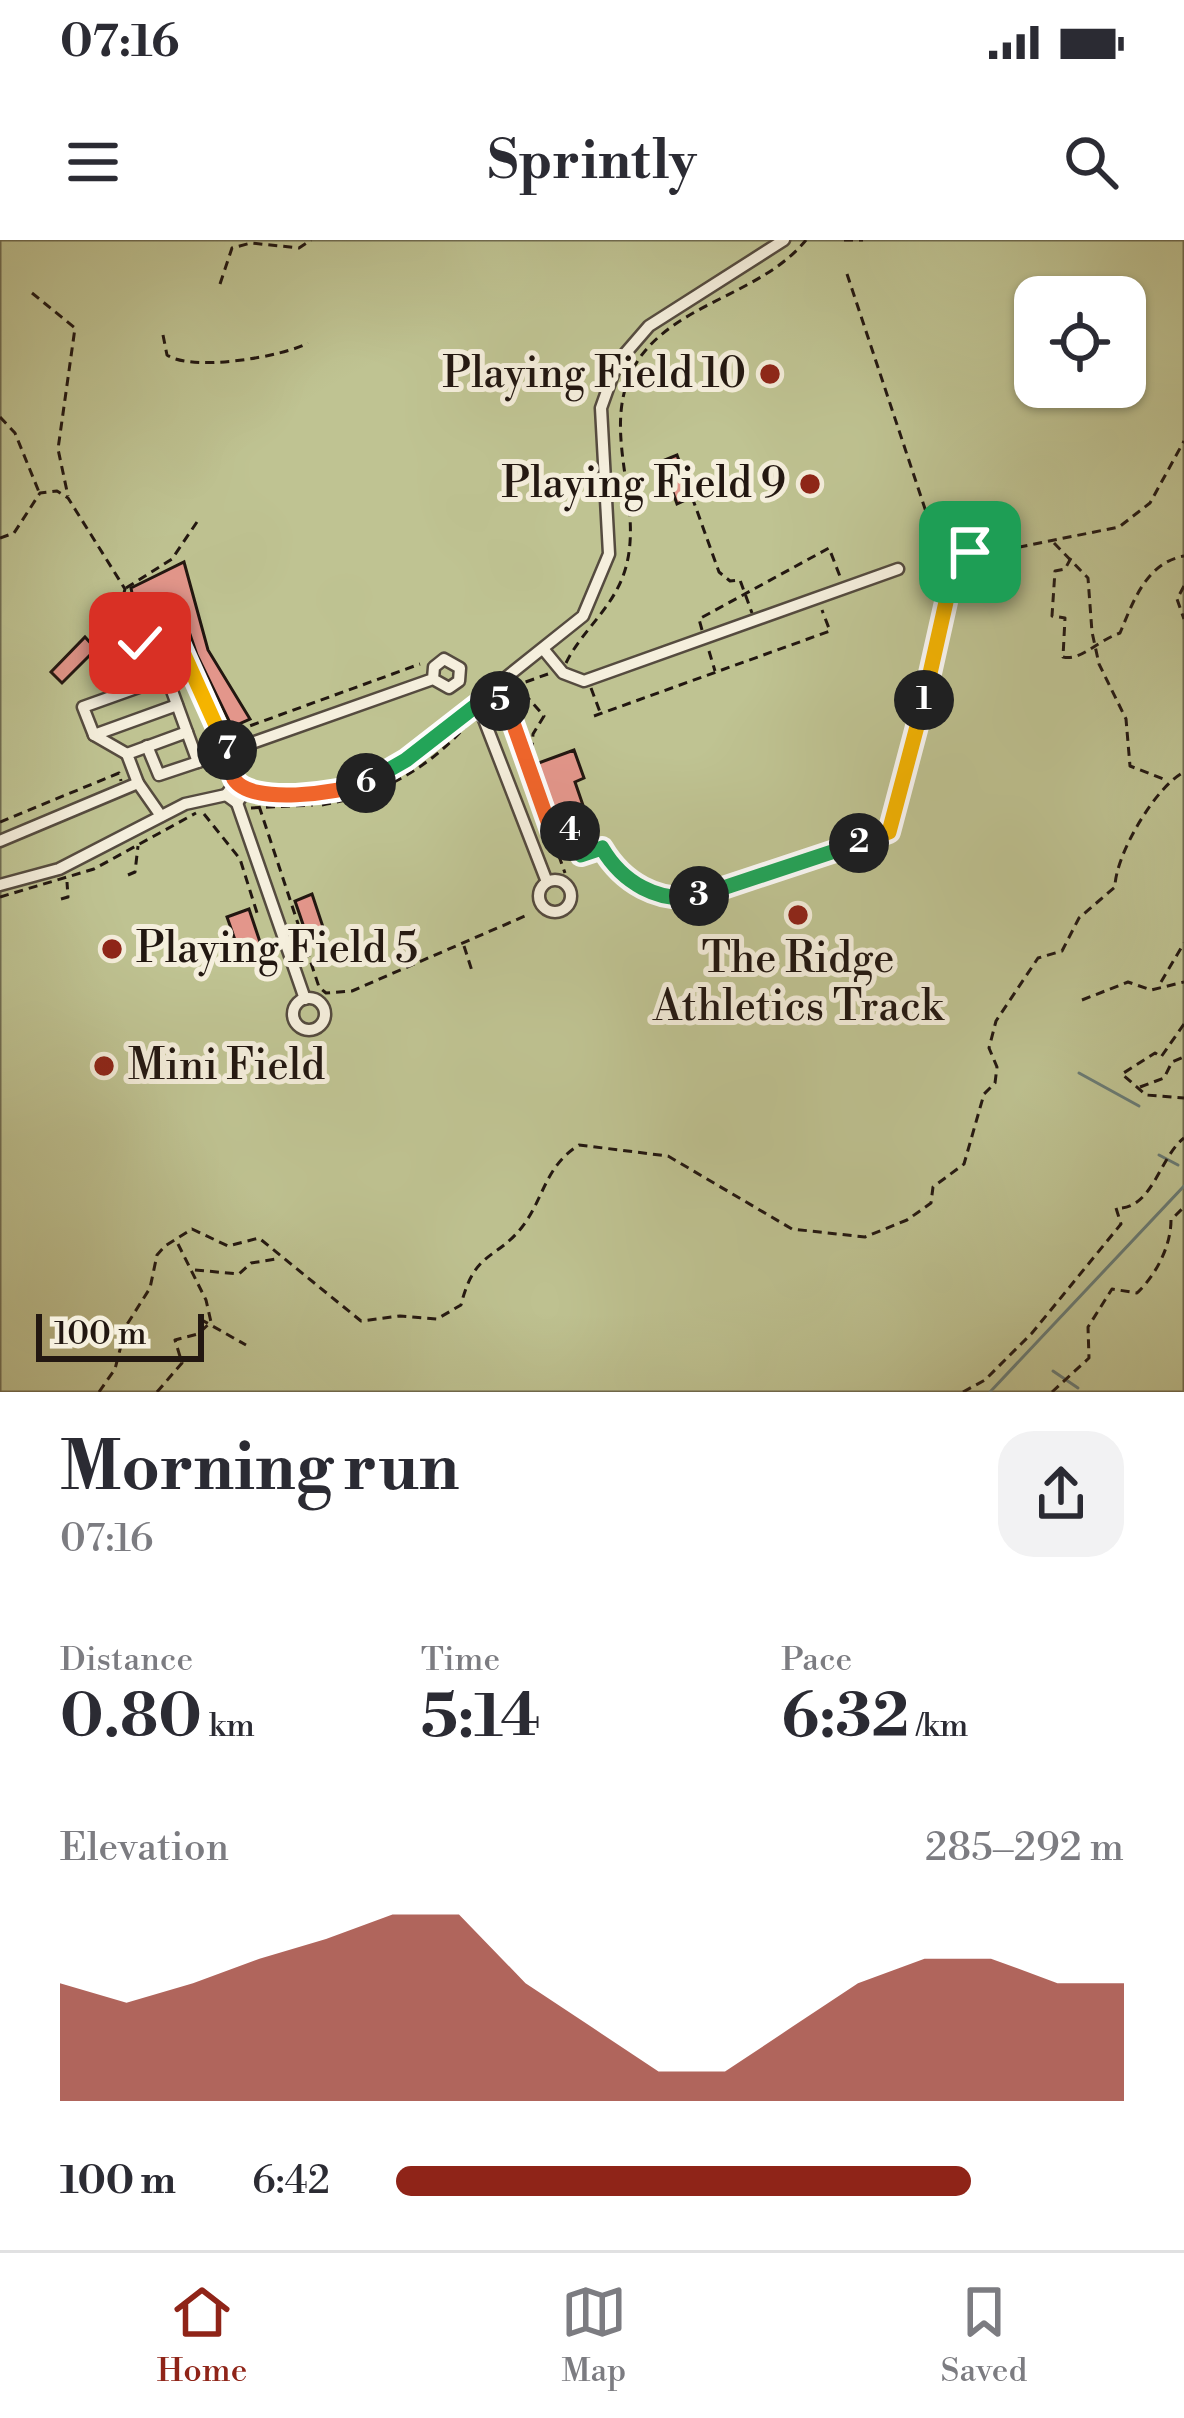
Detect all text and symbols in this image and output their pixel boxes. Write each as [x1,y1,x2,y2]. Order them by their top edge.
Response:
text: 07:16 [60,14,179,71]
text: Sprintly [487,128,697,196]
icon: menu [60,129,126,195]
icon: search [1058,129,1124,195]
map controls [1014,276,1146,408]
button: locate [1014,276,1146,408]
place label: Playing Field 10 [442,348,746,402]
marker: Playing Field 10 [757,361,783,387]
place label: Playing Field 9 [502,458,786,512]
marker: Playing Field 9 [797,471,823,497]
pin [919,501,1021,603]
icon: arrive [937,519,1003,585]
pin [89,592,191,694]
icon: check [107,610,173,676]
pin: 1 [894,670,954,730]
pin: 5 [470,671,530,731]
text: 1 [916,679,932,720]
text: 5 [490,680,510,721]
pin: 7 [197,720,257,780]
text: 7 [217,729,237,770]
pin: 6 [336,753,396,813]
text: 6 [356,762,376,803]
pin: 4 [540,801,600,861]
text: 4 [559,810,581,851]
pin: 2 [829,813,889,873]
text: 2 [849,822,869,863]
pin: 3 [669,866,729,926]
text: 3 [689,875,709,916]
marker: The Ridge Athletics Track [785,902,811,928]
place label: Playing Field 5 [136,923,418,977]
place label: The Ridge Athletics Track [652,933,945,1034]
marker: Playing Field 5 [99,936,125,962]
place label: Mini Field [128,1040,325,1093]
marker: Mini Field [91,1053,117,1079]
scale bar [36,1308,204,1361]
text: 100 m [54,1314,147,1355]
text: Morning run [60,1428,459,1511]
button: share [998,1431,1124,1557]
text: 07:16 [60,1515,153,1564]
text: Distance [60,1640,193,1681]
text: Time [421,1640,500,1681]
text: Pace [781,1640,852,1681]
text: 0.80 [60,1681,202,1756]
text: 5:14 [421,1681,541,1756]
text: 6:32 [781,1681,909,1756]
text: km [202,1706,255,1747]
text: /km [909,1706,968,1747]
text: Elevation [60,1824,229,1873]
text: 285–292 m [925,1824,1124,1873]
text: 100 m [60,2157,176,2206]
text: 6:42 [252,2157,330,2206]
tab: Home [157,2279,247,2392]
tab: Map [561,2279,627,2392]
tab: Saved [941,2279,1027,2392]

